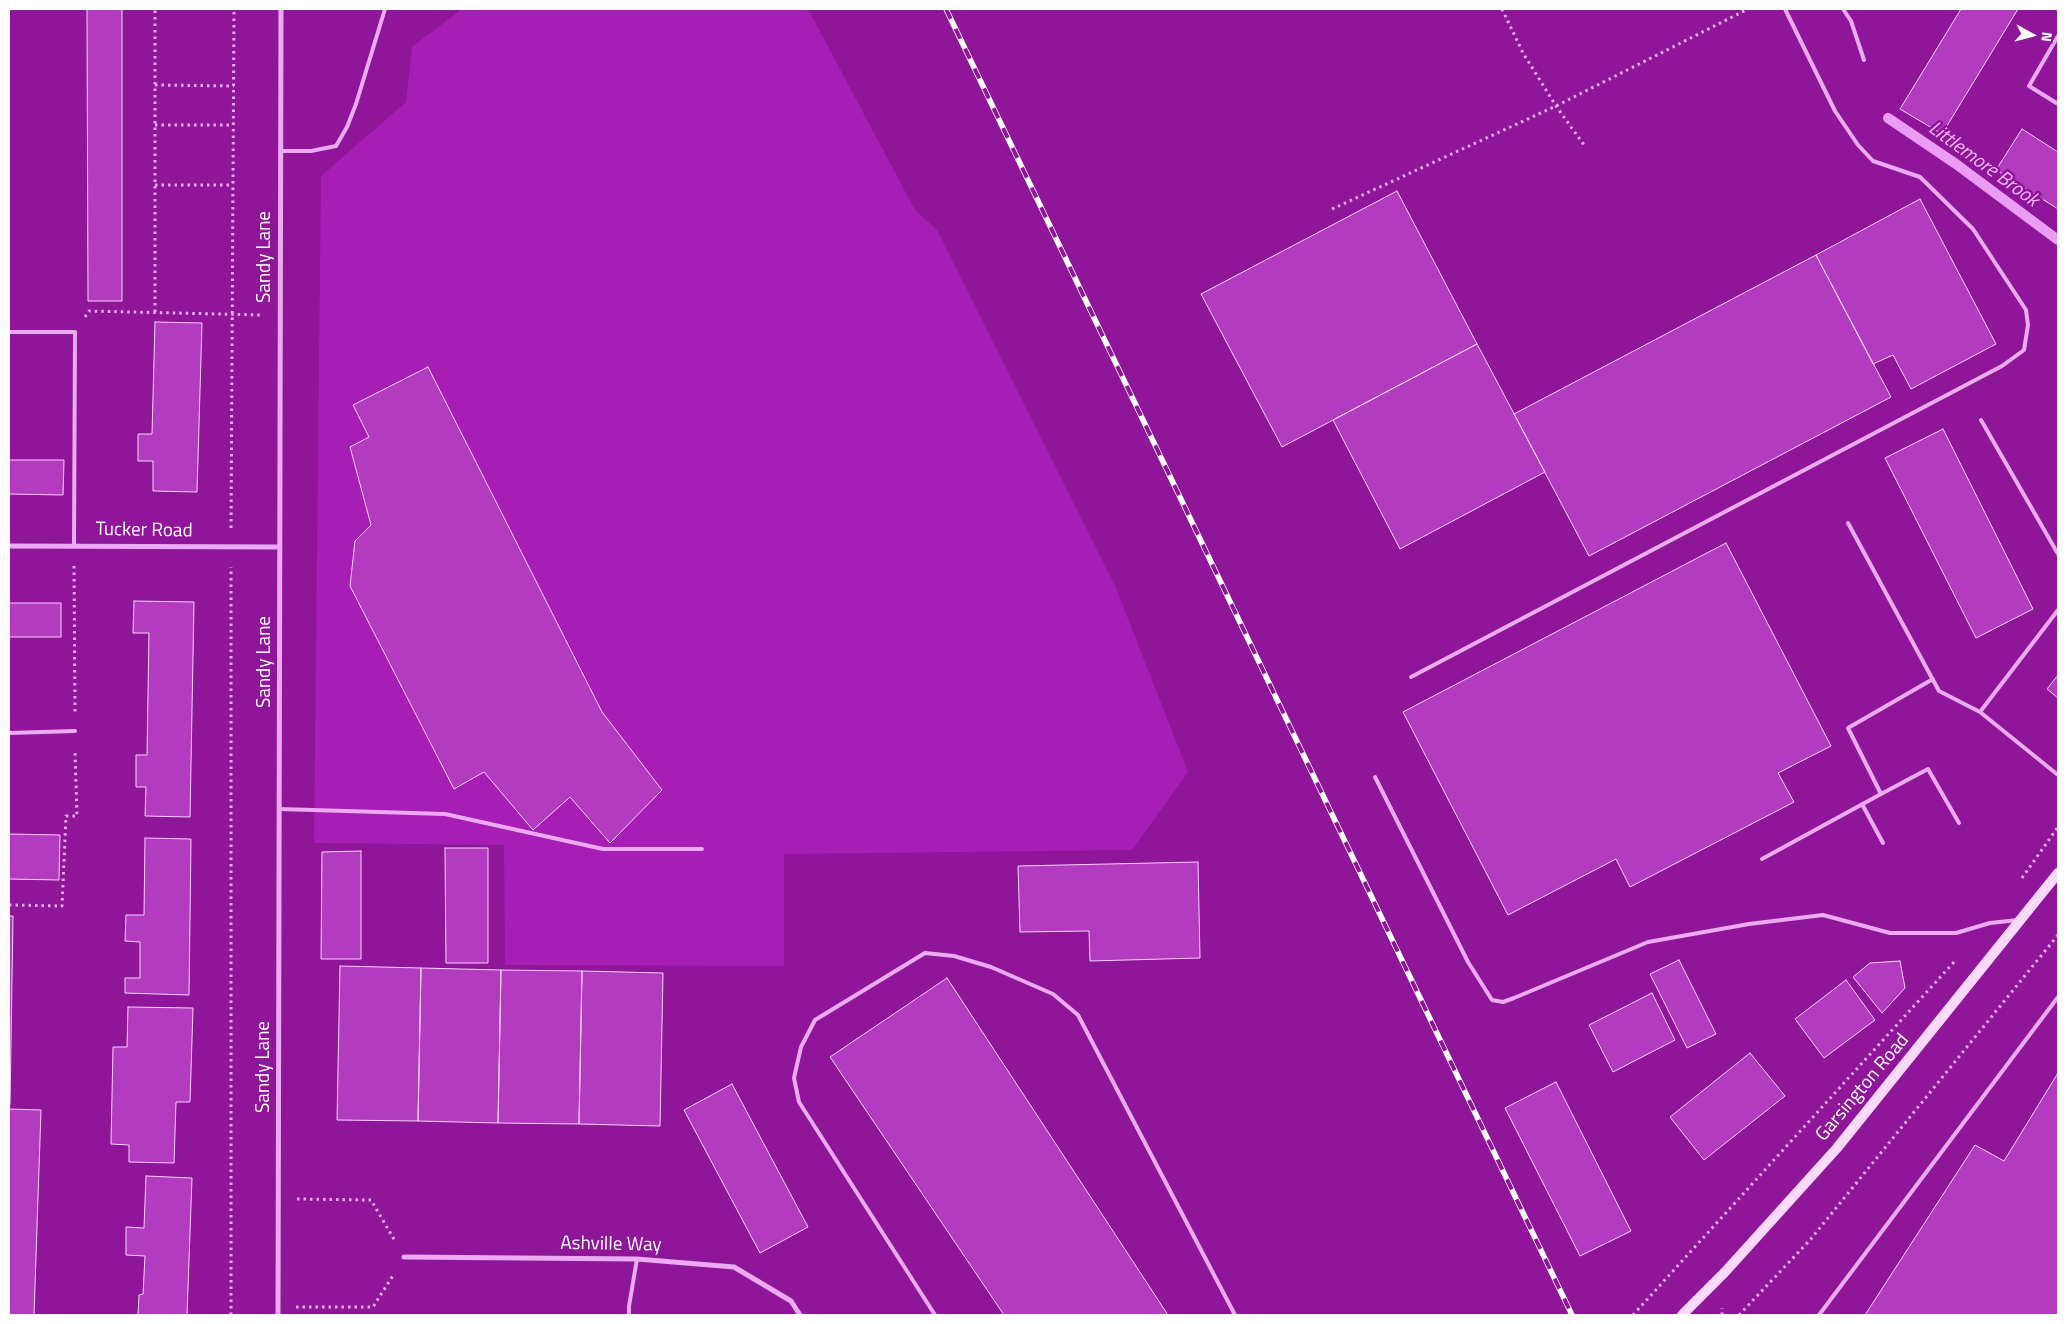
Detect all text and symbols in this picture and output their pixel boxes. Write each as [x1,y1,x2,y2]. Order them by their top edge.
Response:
north arrow [2007,10,2057,60]
text: N [2036,31,2058,43]
water label: Littlemore Brook [1923,117,2043,213]
street label: Sandy Lane [254,211,276,303]
street label: Tucker Road [95,519,193,543]
street label: Sandy Lane [254,616,276,708]
street label: Sandy Lane [253,1021,275,1113]
street label: Garsington Road [1812,1030,1914,1146]
street label: Ashville Way [560,1233,662,1257]

